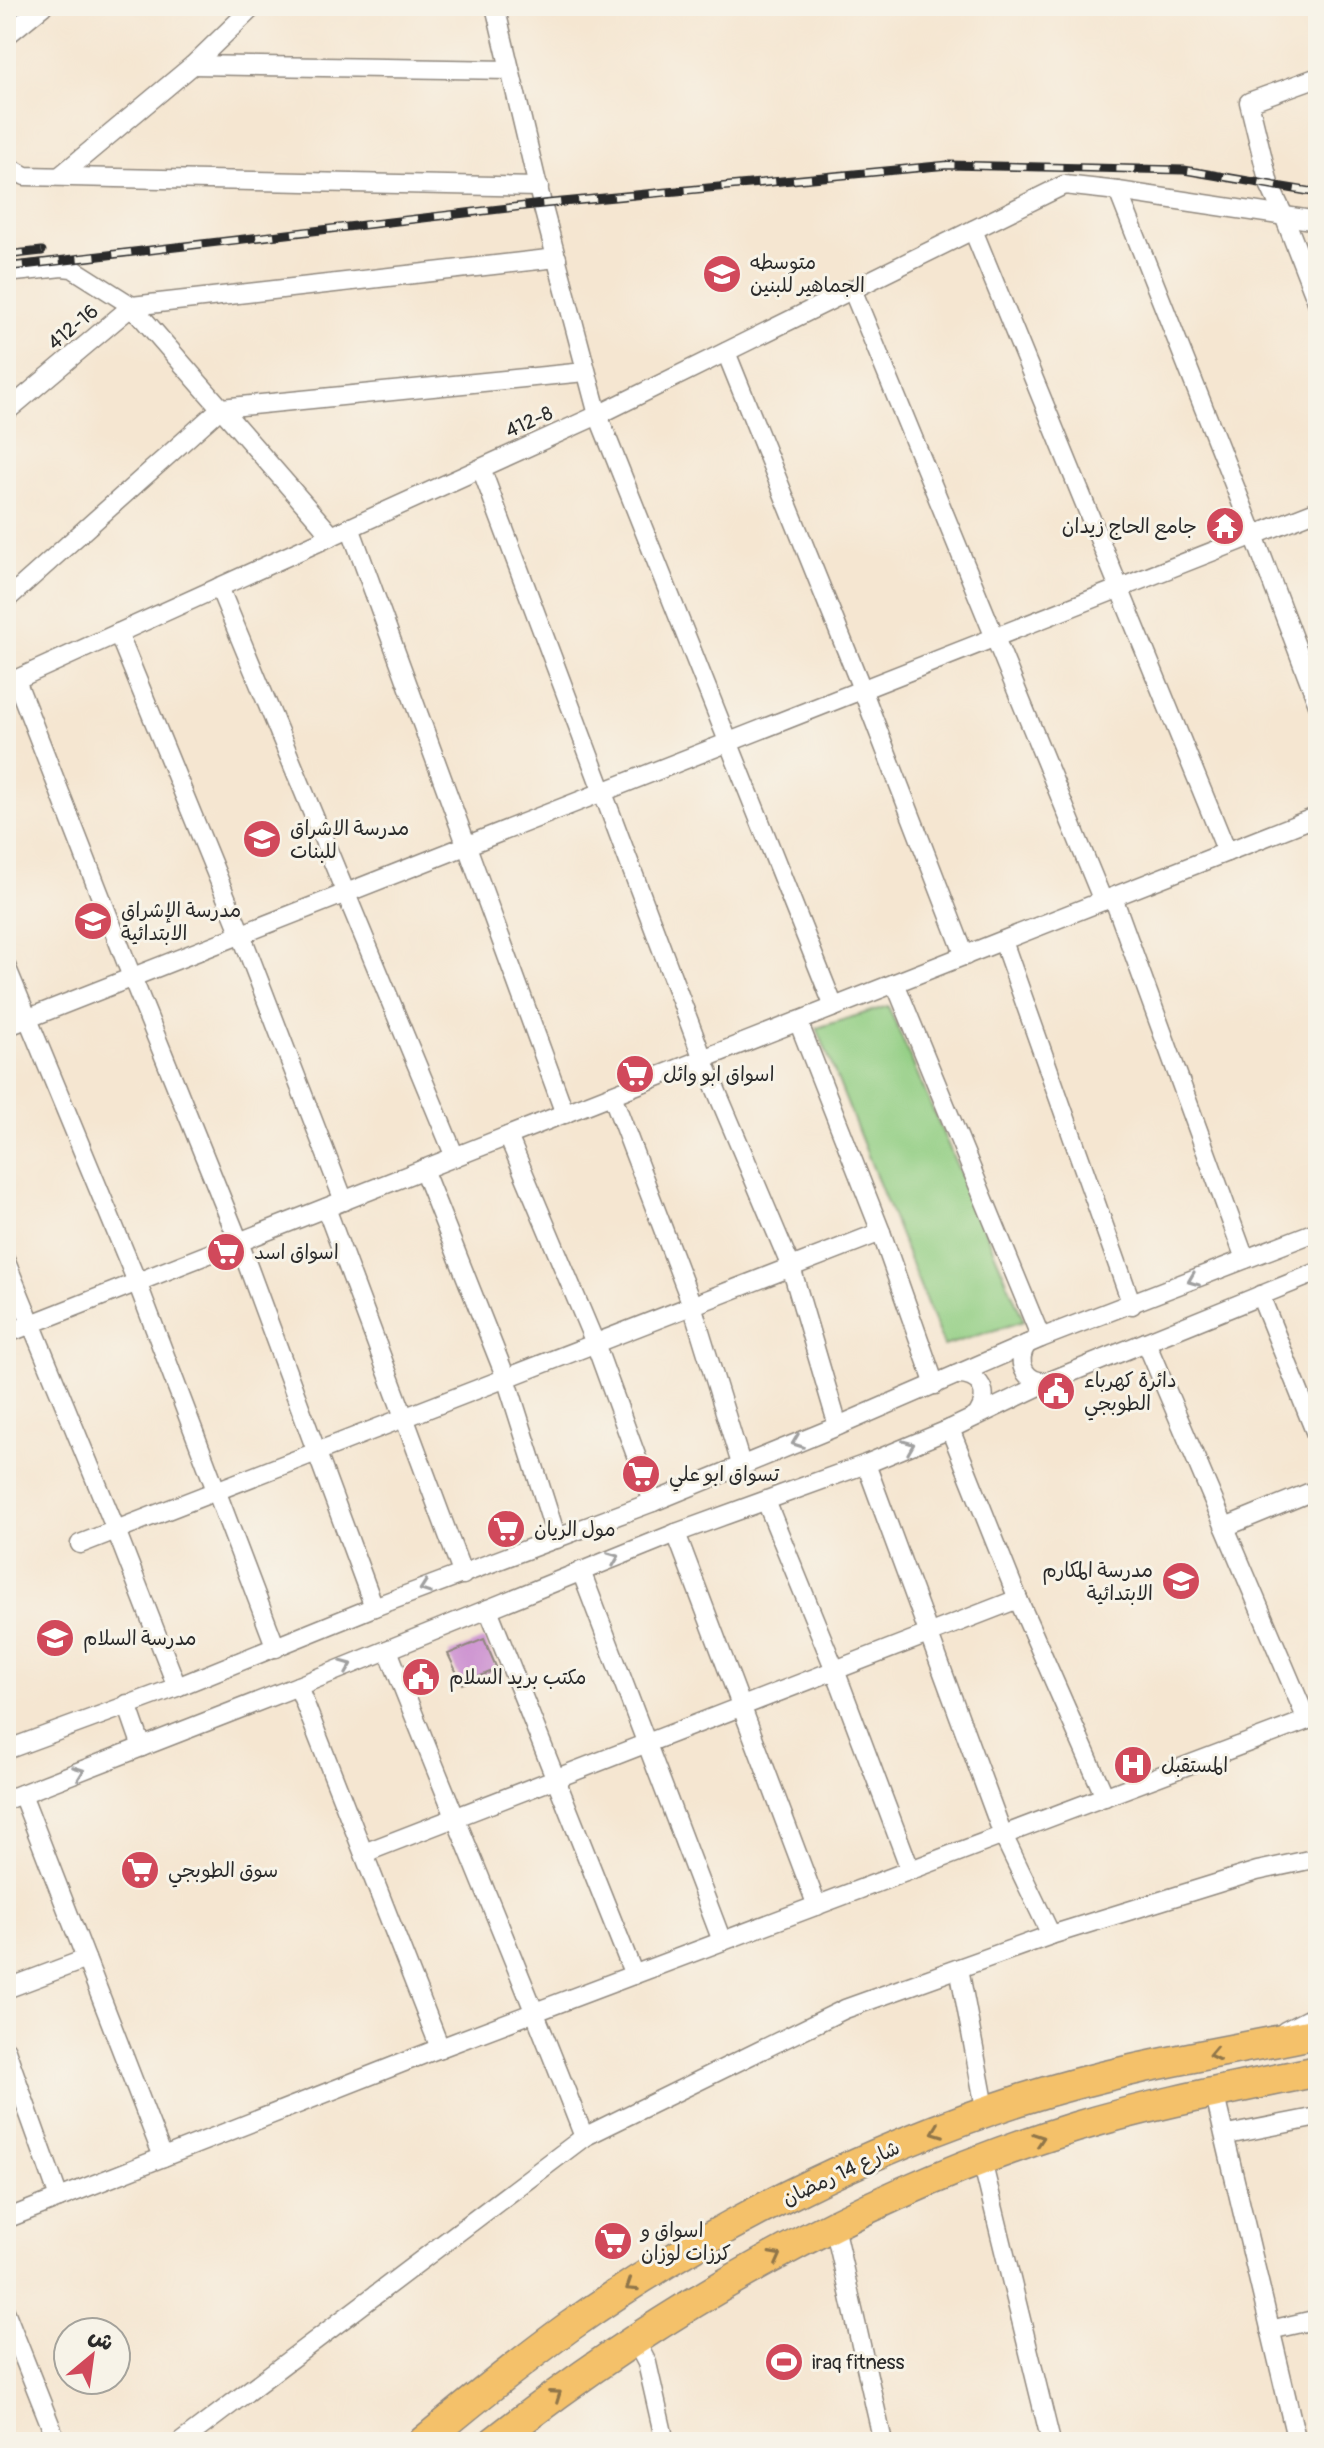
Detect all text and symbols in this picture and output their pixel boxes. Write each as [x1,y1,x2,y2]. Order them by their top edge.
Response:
place label: متوسطه الجماهير للبنين [750,250,865,298]
school or university icon: متوسطه الجماهير للبنين [701,253,743,295]
street label: 412-16 [43,299,103,355]
street label: 412-8 [501,401,557,443]
temple icon: جامع الحاج زيدان [1204,505,1246,547]
place label: جامع الحاج زيدان [1062,514,1197,541]
place label: مدرسة الاشراق للبنات [290,816,409,864]
school or university icon: مدرسة الاشراق للبنات [241,818,283,860]
place label: مدرسة الإشراق الابتدائية [121,898,241,946]
school or university icon: مدرسة الإشراق الابتدائية [72,900,114,942]
supermarket icon: اسواق ابو وائل [614,1053,656,1095]
place label: اسواق ابو وائل [663,1062,774,1087]
supermarket icon: اسواق اسد [205,1231,247,1273]
place label: اسواق اسد [254,1240,339,1265]
one-way arrow [1187,1270,1201,1286]
place label: دائرة كهرباء الطوبجي [1084,1368,1177,1421]
public building icon: دائرة كهرباء الطوبجي [1035,1370,1077,1412]
one-way arrow [791,1432,805,1449]
one-way arrow [901,1439,915,1455]
supermarket icon: تسواق ابو علي [620,1453,662,1495]
place label: تسواق ابو علي [669,1462,779,1492]
supermarket icon: مول الريان [485,1508,527,1550]
place label: مول الريان [534,1517,616,1542]
one-way arrow [606,1551,620,1568]
place label: مدرسة المكارم الابتدائية [1042,1558,1153,1606]
school or university icon: مدرسة المكارم الابتدائية [1160,1560,1202,1602]
one-way arrow [419,1579,433,1595]
school or university icon: مدرسة السلام [34,1617,76,1659]
place label: مدرسة السلام [83,1626,197,1653]
public building icon: مكتب بريد السلام [400,1656,442,1698]
one-way arrow [339,1660,353,1676]
place label: مكتب بريد السلام [449,1665,586,1692]
hospital icon: المستقبل [1112,1744,1154,1786]
place label: المستقبل [1161,1753,1228,1778]
one-way arrow [71,1765,85,1782]
supermarket icon: سوق الطوبجي [119,1849,161,1891]
place label: سوق الطوبجي [168,1858,278,1888]
one-way arrow [1207,2045,1221,2062]
one-way arrow [931,2121,945,2138]
one-way arrow [1031,2133,1045,2149]
street label: شارع 14 رمضان [778,2135,904,2212]
place label: اسواق و كرزات لوزان [639,2218,731,2267]
supermarket icon: اسواق و كرزات لوزان [592,2220,634,2262]
one-way arrow [768,2251,783,2266]
one-way arrow [625,2277,640,2292]
north arrow [52,2316,132,2396]
text: ش [84,2321,119,2357]
sports icon: iraq fitness [763,2341,805,2383]
place label: iraq fitness [812,2350,905,2375]
one-way arrow [548,2390,562,2405]

